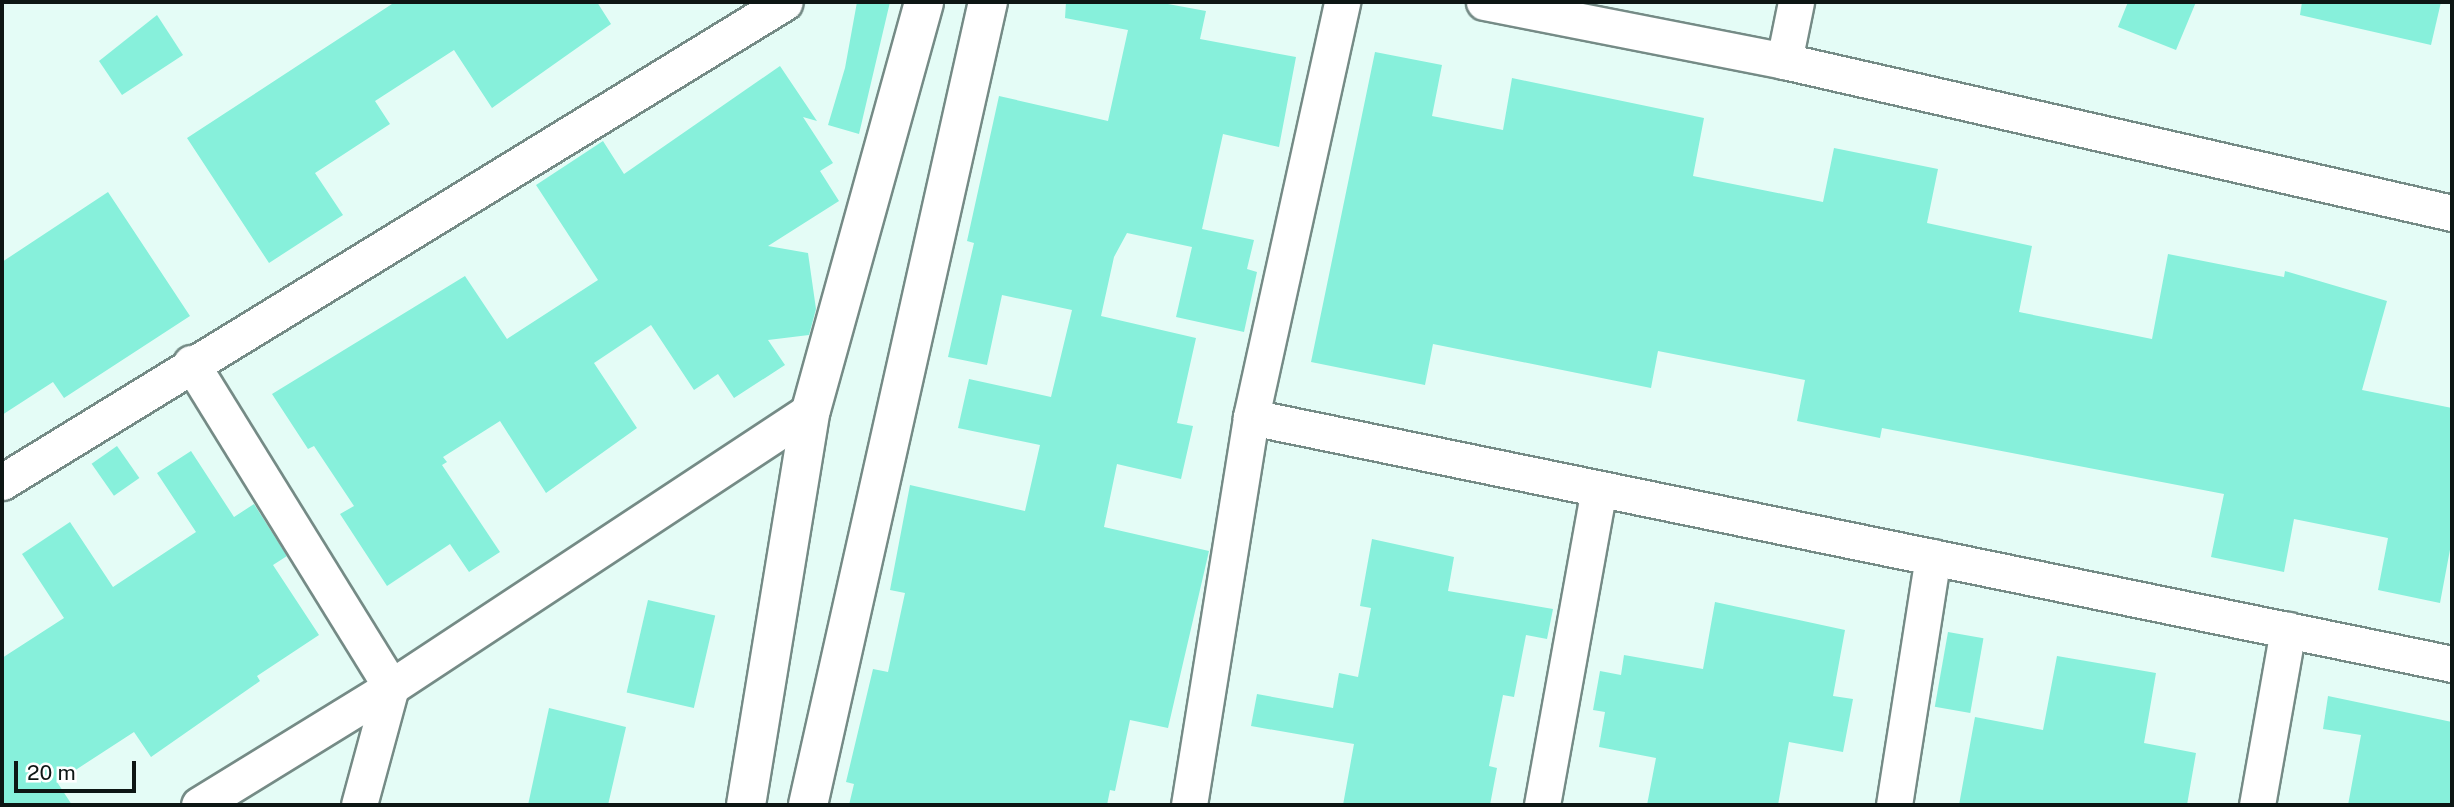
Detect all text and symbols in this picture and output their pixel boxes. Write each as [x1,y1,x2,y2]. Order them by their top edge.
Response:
scale bar [18,748,140,792]
text: 20 m [27,760,76,785]

